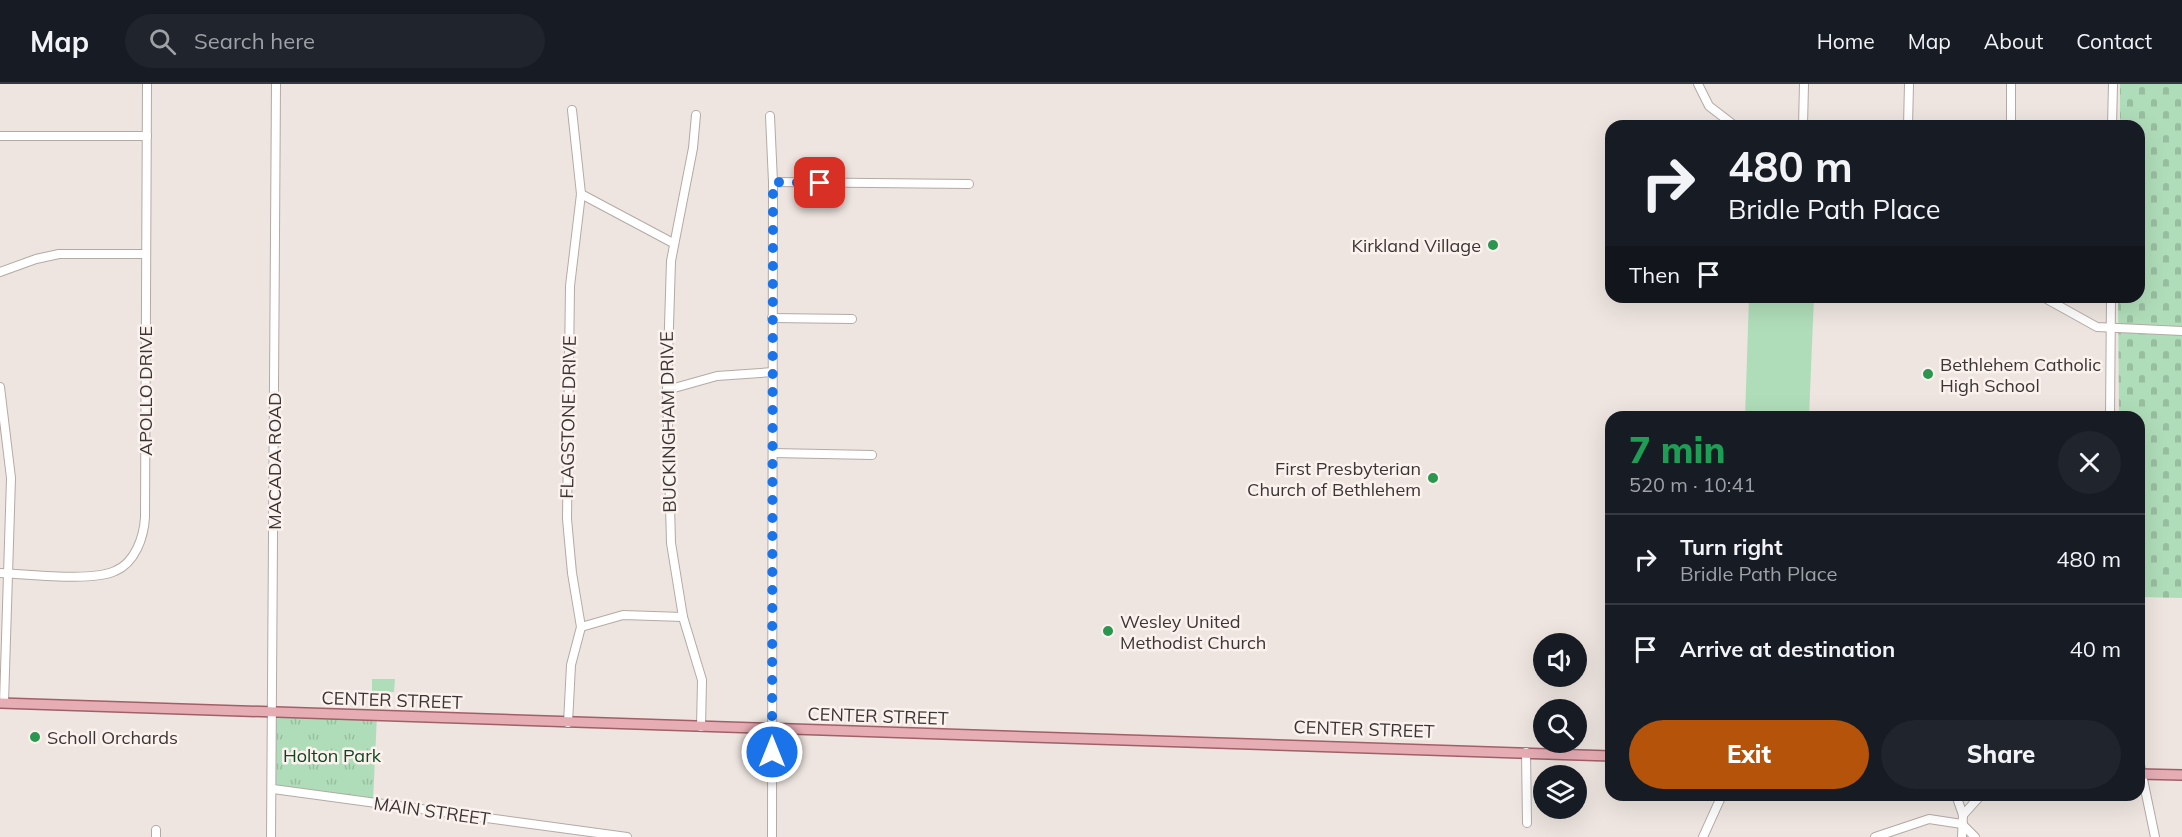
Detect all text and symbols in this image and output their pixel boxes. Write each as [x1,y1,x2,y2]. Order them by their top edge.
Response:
search box [125,14,545,68]
text: Map [30,24,89,59]
icon: search [146,25,179,58]
text: Search here [194,27,315,55]
text: Home [1817,28,1875,54]
text: Map [1908,28,1951,54]
text: About [1984,28,2043,54]
text: Contact [2076,28,2152,54]
text: 480 m [1728,140,1853,193]
icon: right [1629,144,1707,222]
pin [794,157,845,208]
icon: arrive [803,166,836,199]
text: Bridle Path Place [1728,192,1940,226]
place label: Kirkland Village [1352,234,1481,257]
marker: Kirkland Village [1486,238,1500,252]
icon: arrive [1692,258,1725,291]
text: Then [1629,261,1680,289]
street label: APOLLO DRIVE [134,326,157,456]
street label: BUCKINGHAM DRIVE [655,331,681,513]
street label: FLAGSTONE DRIVE [555,335,581,499]
place label: Bethlehem Catholic High School [1940,353,2101,397]
marker: Bethlehem Catholic High School [1921,367,1935,381]
street label: MACADA ROAD [263,392,286,530]
text: 7 min [1629,427,1725,472]
button: close [2058,431,2121,494]
place label: First Presbyterian Church of Bethlehem [1247,457,1421,501]
marker: First Presbyterian Church of Bethlehem [1426,471,1440,485]
text: 520 m · 10:41 [1629,472,1755,497]
text: Turn right [1680,533,1783,561]
icon: right [1629,543,1662,576]
text: 480 m [2056,545,2121,573]
text: Bridle Path Place [1680,561,1837,586]
place label: Wesley United Methodist Church [1120,610,1266,654]
marker: Wesley United Methodist Church [1101,624,1115,638]
map controls [1533,633,1587,819]
button: sound [1533,633,1587,687]
icon: arrive [1629,633,1662,666]
text: Arrive at destination [1680,635,1895,663]
text: 40 m [2070,635,2121,663]
street label: CENTER STREET [321,686,463,714]
button: search [1533,699,1587,753]
street label: CENTER STREET [807,702,949,730]
street label: CENTER STREET [1293,715,1435,743]
position arrow [740,720,804,784]
button: Exit [1629,720,1869,789]
button: Share [1881,720,2121,789]
place label: Scholl Orchards [47,726,178,749]
marker: Scholl Orchards [28,730,42,744]
park label: Holton Park [283,744,382,767]
button: layers [1533,765,1587,819]
street label: MAIN STREET [372,791,492,831]

